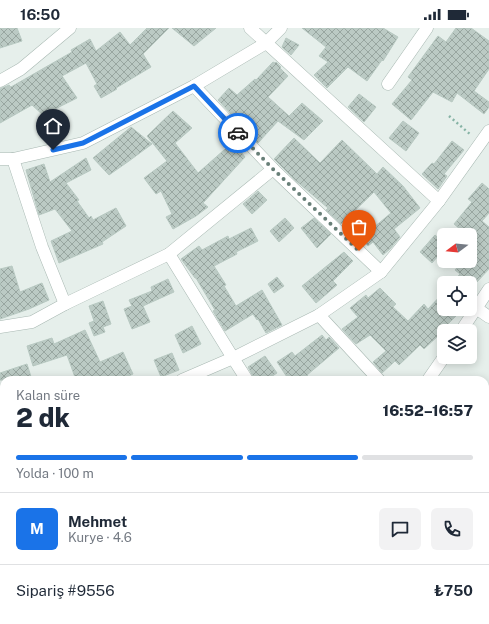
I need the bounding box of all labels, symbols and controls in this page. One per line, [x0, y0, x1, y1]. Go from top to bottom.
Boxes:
text: 16:50 [20, 6, 60, 23]
pin [36, 109, 70, 150]
courier [218, 113, 258, 153]
icon: home [42, 115, 64, 137]
icon: car [227, 122, 249, 144]
pin [342, 210, 376, 251]
icon: bag [348, 216, 370, 238]
north arrow [437, 228, 477, 268]
map controls [437, 228, 477, 364]
button: locate [437, 276, 477, 316]
button: layers [437, 324, 477, 364]
text: Kalan süre [16, 388, 80, 403]
text: 2 dk [16, 402, 70, 433]
text: 16:52–16:57 [383, 402, 473, 419]
text: Yolda · 100 m [16, 466, 94, 481]
button: chat [379, 508, 421, 550]
button: phone [431, 508, 473, 550]
text: Mehmet [68, 513, 127, 530]
text: M [30, 520, 44, 537]
text: Kurye · 4.6 [68, 530, 132, 545]
text: Sipariş #9556 [16, 582, 115, 599]
text: ₺750 [434, 582, 473, 599]

